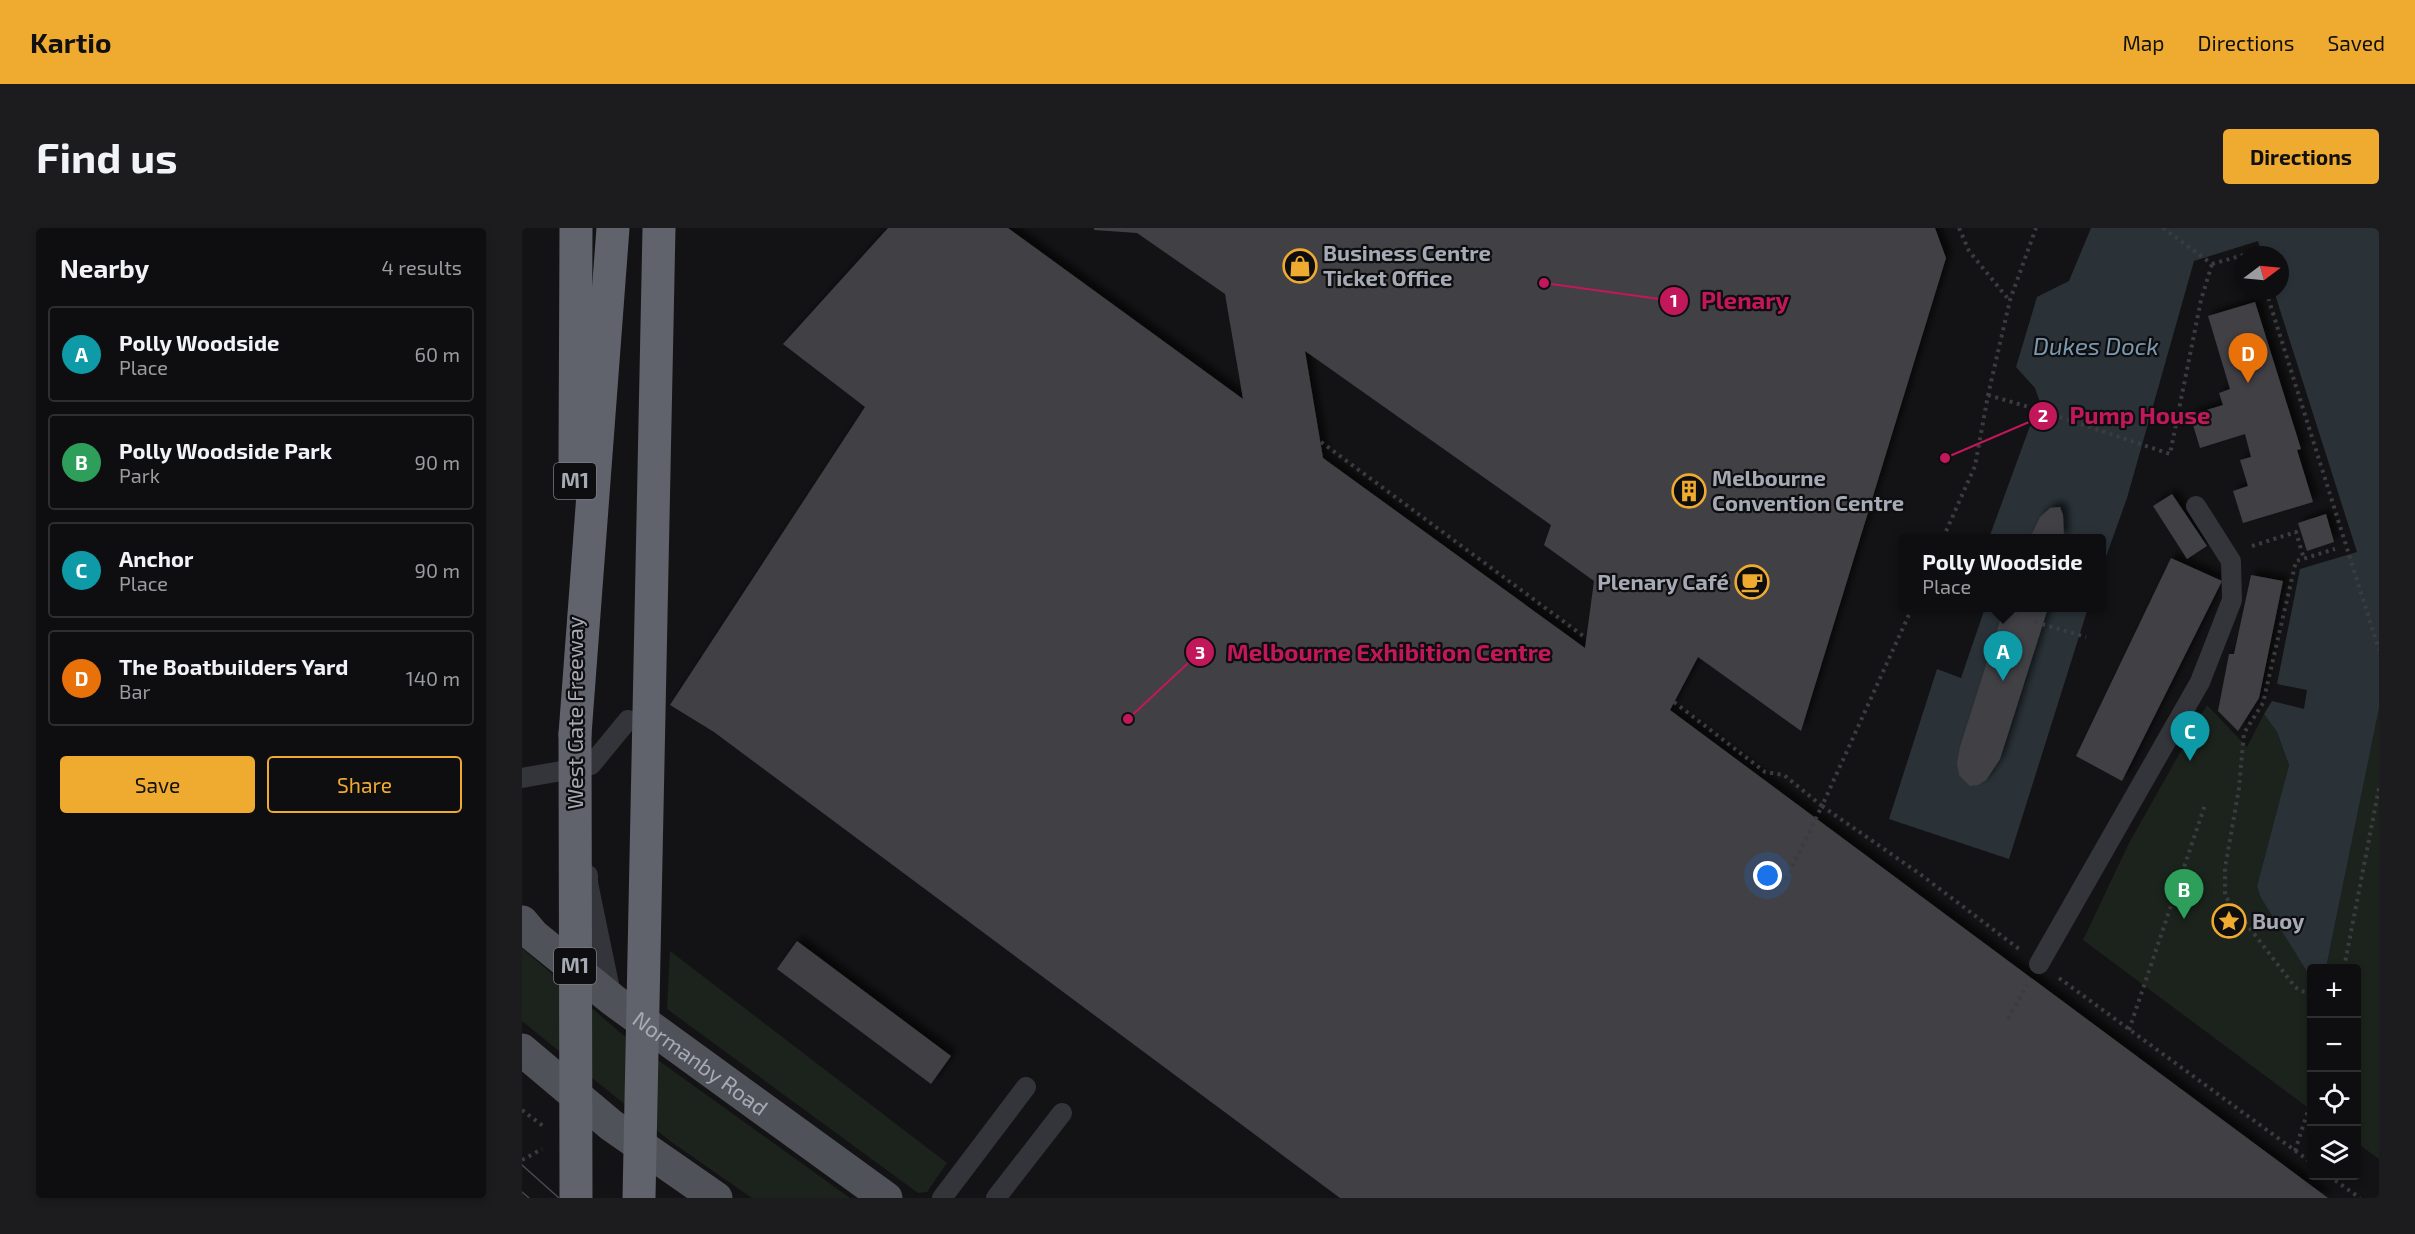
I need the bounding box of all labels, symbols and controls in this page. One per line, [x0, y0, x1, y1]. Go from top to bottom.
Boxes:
text: Kartio [30, 25, 111, 59]
text: Map [2122, 30, 2165, 55]
text: Directions [2198, 30, 2294, 55]
text: Saved [2327, 30, 2385, 55]
button: Directions [2223, 129, 2379, 184]
text: Find us [36, 131, 178, 181]
place label: Business Centre Ticket Office [1323, 239, 1491, 290]
north arrow [2235, 246, 2289, 300]
shop icon: Business Centre Ticket Office [1282, 248, 1318, 284]
text: Nearby [60, 252, 149, 283]
text: 4 results [382, 255, 462, 279]
callout: Plenary [1659, 280, 1801, 322]
text: Plenary [1701, 285, 1789, 314]
text: 1 [1670, 289, 1678, 311]
text: Polly Woodside [119, 329, 279, 355]
water label: Dukes Dock [2033, 331, 2159, 360]
pin: D [2228, 334, 2268, 383]
text: A [75, 342, 88, 366]
text: 60 m [415, 342, 460, 366]
text: Place [119, 355, 168, 379]
callout: Pump House [2028, 395, 2223, 437]
text: Pump House [2069, 400, 2211, 429]
text: 2 [2038, 404, 2048, 426]
text: Polly Woodside Park [119, 437, 332, 463]
text: B [75, 450, 88, 474]
text: 90 m [415, 450, 460, 474]
text: Park [119, 463, 160, 487]
road number: M1 [554, 463, 596, 499]
place label: Melbourne Convention Centre [1712, 464, 1904, 515]
building icon: Melbourne Convention Centre [1671, 473, 1707, 509]
popup [1899, 534, 2106, 612]
text: Anchor [119, 545, 193, 571]
text: Polly Woodside [1922, 548, 2083, 574]
text: C [76, 558, 87, 582]
text: 90 m [415, 558, 460, 582]
cafe icon: Plenary Café [1734, 564, 1770, 600]
place label: Plenary Café [1597, 568, 1729, 595]
text: Place [119, 571, 168, 595]
text: Place [1922, 574, 1971, 598]
street label: West Gate Freeway [561, 616, 587, 810]
callout: Melbourne Exhibition Centre [1185, 631, 1563, 673]
pin: A [1984, 632, 2022, 681]
text: Melbourne Exhibition Centre [1227, 637, 1551, 666]
text: 3 [1195, 641, 1205, 663]
text: The Boatbuilders Yard [119, 653, 348, 679]
text: D [75, 666, 88, 690]
text: 140 m [406, 666, 460, 690]
text: Bar [119, 679, 150, 703]
pin: C [2170, 712, 2210, 761]
button: Save [60, 756, 255, 813]
button: Share [267, 756, 462, 813]
your location [1753, 861, 1782, 890]
pin: B [2164, 870, 2204, 919]
place icon: Buoy [2211, 903, 2247, 939]
place label: Buoy [2252, 907, 2305, 934]
road number: M1 [554, 948, 596, 984]
map controls [2307, 964, 2361, 1180]
button: + [2307, 964, 2361, 1018]
street label: Normanby Road [628, 1005, 773, 1120]
button: − [2307, 1018, 2361, 1072]
button: locate [2307, 1072, 2361, 1126]
button: layers [2307, 1126, 2361, 1180]

